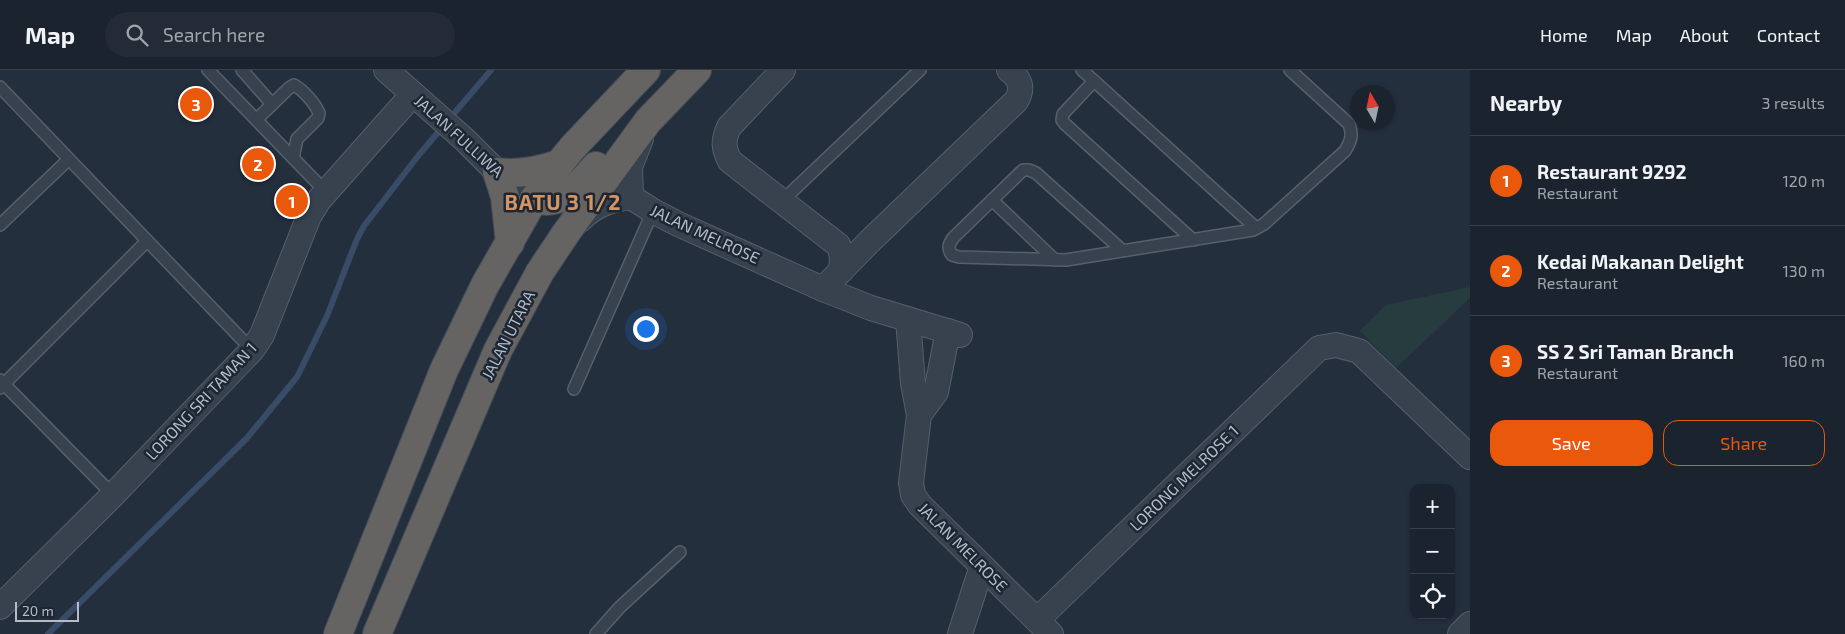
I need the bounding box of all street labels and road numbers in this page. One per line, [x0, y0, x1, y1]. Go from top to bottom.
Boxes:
street label: JALAN FULLIWA [411, 91, 508, 181]
street label: JALAN MELROSE [648, 200, 763, 267]
street label: JALAN UTARA [477, 287, 538, 382]
street label: LORONG SRI TAMAN 1 [141, 338, 260, 463]
street label: LORONG MELROSE 1 [1125, 421, 1242, 534]
street label: JALAN MELROSE [915, 498, 1012, 595]

